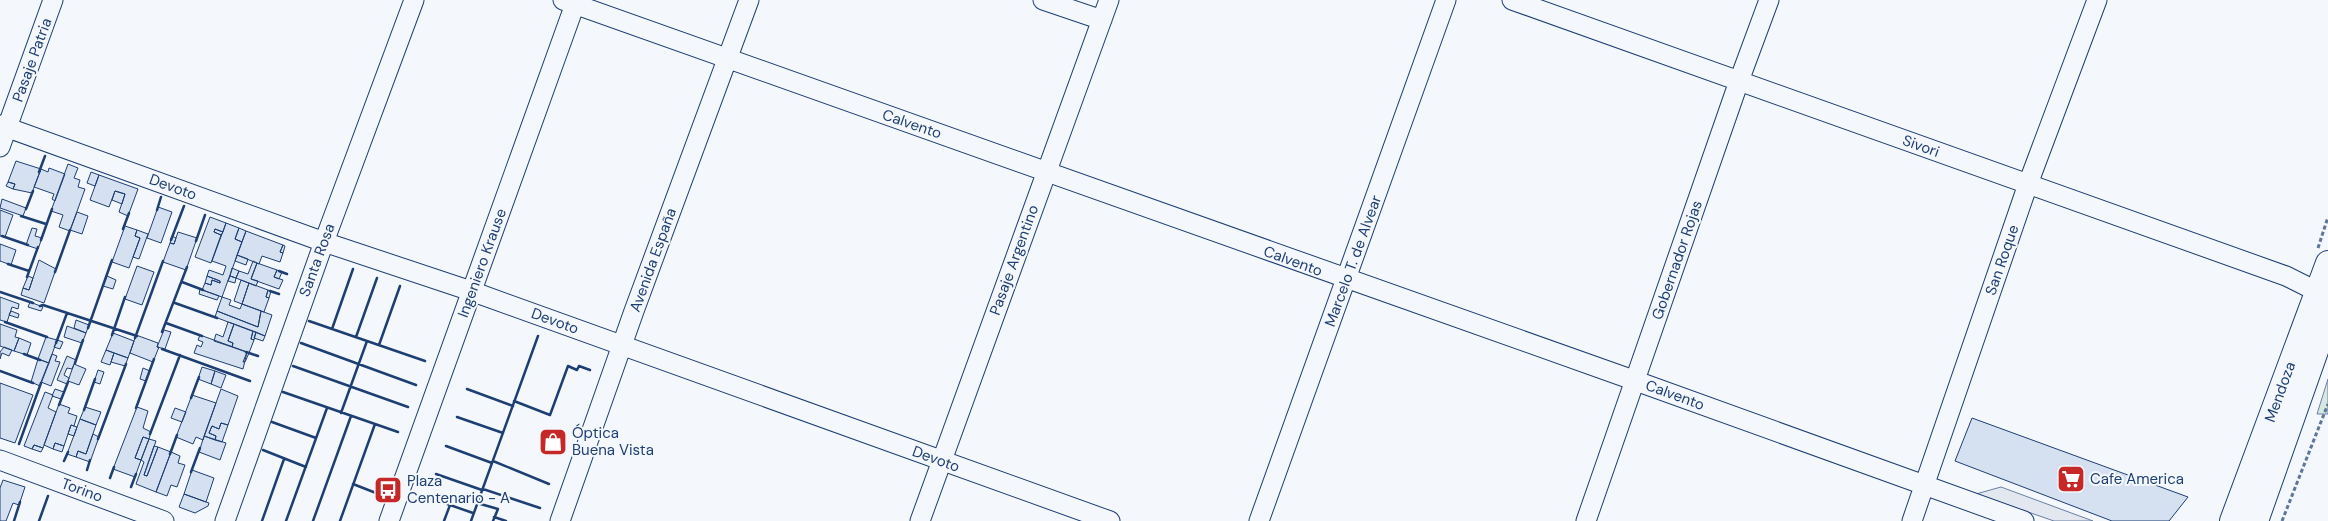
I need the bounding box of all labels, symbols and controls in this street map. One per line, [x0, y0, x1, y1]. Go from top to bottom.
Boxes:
street label: Pasaje Patria [8, 15, 56, 105]
street label: Calvento [880, 105, 944, 143]
street label: Sivori [1900, 130, 1942, 162]
street label: Devoto [146, 169, 200, 205]
street label: Marcelo T. de Alvear [1320, 192, 1386, 330]
street label: Gobernador Rojas [1647, 198, 1707, 322]
street label: Pasaje Argentino [985, 202, 1043, 318]
street label: Avenida España [625, 205, 681, 315]
street label: Ingeniero Krause [453, 206, 511, 320]
street label: Santa Rosa [295, 221, 339, 299]
street label: San Roque [1981, 222, 2023, 298]
street label: Calvento [1261, 241, 1325, 281]
street label: Devoto [528, 303, 582, 339]
street label: Mendoza [2260, 359, 2300, 425]
street label: Calvento [1643, 375, 1707, 415]
place label: Óptica Buena Vista [572, 423, 654, 460]
shop icon: Óptica Buena Vista [538, 427, 568, 457]
street label: Devoto [909, 441, 963, 477]
supermarket icon: Cafe America [2056, 464, 2086, 494]
place label: Cafe America [2090, 469, 2184, 489]
place label: Plaza Centenario - A [407, 471, 510, 508]
street label: Torino [59, 473, 106, 507]
bus stop icon: Plaza Centenario - A [373, 475, 403, 505]

